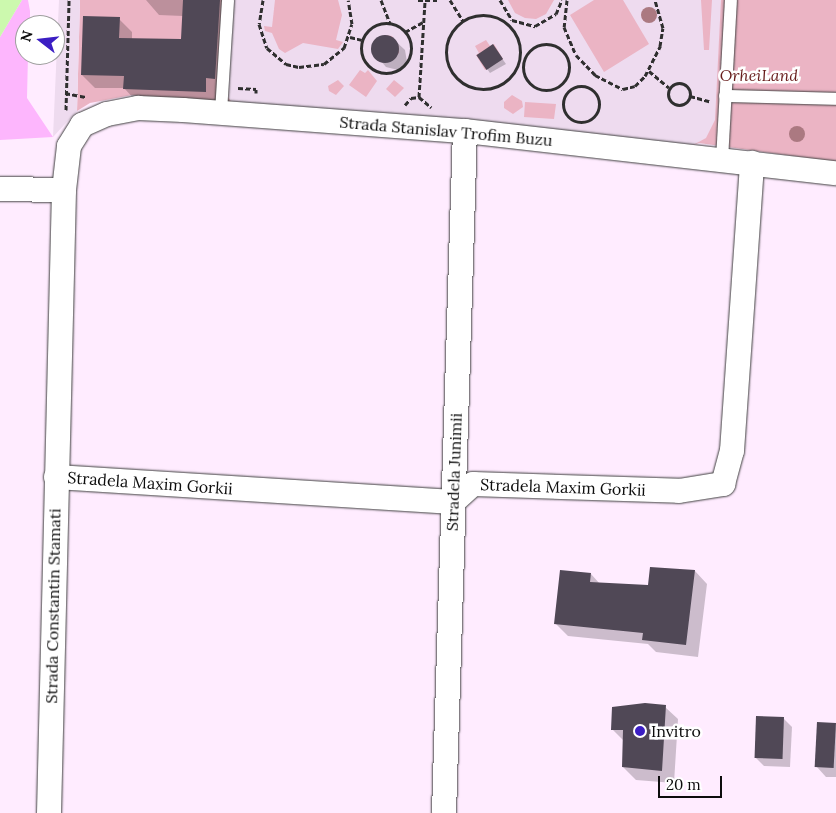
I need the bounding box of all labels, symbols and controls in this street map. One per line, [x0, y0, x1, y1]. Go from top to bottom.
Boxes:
north arrow [15, 15, 65, 65]
text: N [16, 28, 37, 44]
park label: OrheiLand [720, 65, 798, 85]
street label: Strada Stanislav Trofim Buzu [339, 112, 553, 150]
street label: Stradela Junimii [442, 413, 466, 531]
street label: Stradela Maxim Gorkii [67, 468, 233, 498]
street label: Stradela Maxim Gorkii [480, 475, 646, 499]
street label: Strada Constantin Stamati [42, 508, 64, 704]
place label: Invitro [651, 721, 701, 741]
marker: Invitro [633, 724, 647, 738]
scale bar [661, 766, 725, 798]
text: 20 m [666, 775, 701, 794]

